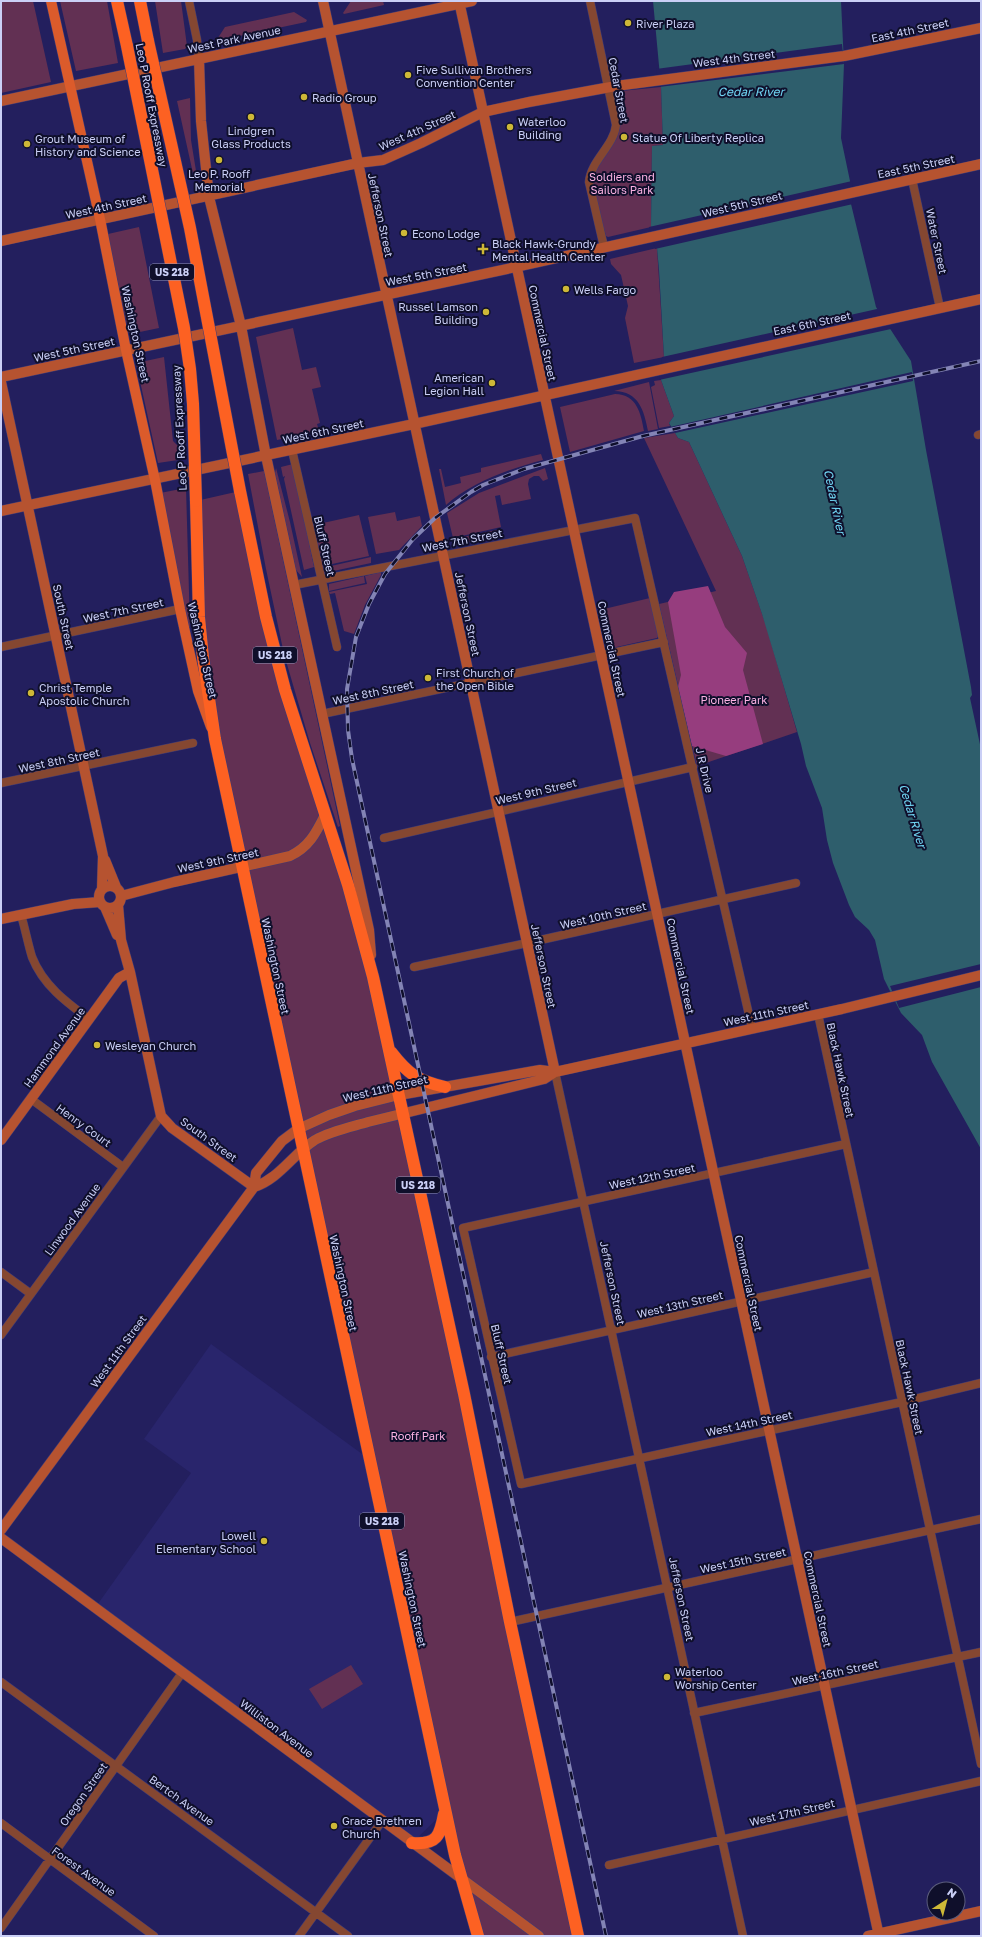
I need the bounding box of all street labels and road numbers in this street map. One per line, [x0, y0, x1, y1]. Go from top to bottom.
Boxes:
street label: East 4th Street [870, 15, 950, 45]
street label: West Park Avenue [186, 23, 282, 55]
street label: Leo P Rooff Expressway [134, 42, 170, 168]
street label: West 4th Street [692, 47, 776, 69]
street label: Cedar Street [606, 56, 632, 124]
street label: West 4th Street [377, 107, 457, 153]
street label: East 5th Street [876, 151, 956, 181]
street label: Jefferson Street [366, 172, 396, 258]
street label: West 5th Street [700, 188, 784, 220]
street label: West 4th Street [64, 191, 148, 221]
street label: Water Street [924, 207, 950, 275]
street label: West 5th Street [384, 260, 468, 288]
road number: US 218 [150, 264, 194, 280]
street label: Washington Street [119, 284, 153, 384]
street label: Commercial Street [526, 284, 560, 382]
street label: East 6th Street [772, 308, 852, 338]
street label: West 5th Street [32, 334, 116, 364]
street label: Leo P Rooff Expressway [169, 365, 189, 491]
street label: West 6th Street [281, 416, 365, 446]
street label: Bluff Street [312, 515, 338, 577]
street label: West 7th Street [421, 526, 503, 554]
street label: Jefferson Street [453, 571, 483, 657]
street label: South Street [51, 583, 77, 651]
street label: West 7th Street [82, 595, 164, 625]
street label: Commercial Street [595, 600, 629, 698]
street label: Washington Street [186, 601, 220, 699]
road number: US 218 [253, 647, 297, 663]
street label: West 8th Street [331, 677, 415, 707]
street label: West 8th Street [17, 745, 101, 775]
street label: J R Drive [693, 746, 717, 794]
street label: West 9th Street [494, 775, 578, 807]
street label: West 9th Street [176, 845, 260, 875]
street label: West 10th Street [559, 899, 647, 931]
street label: Washington Street [259, 916, 293, 1016]
street label: Commercial Street [664, 917, 698, 1015]
street label: Jefferson Street [529, 923, 559, 1009]
street label: West 11th Street [722, 998, 810, 1028]
street label: Hammond Avenue [21, 1004, 87, 1090]
street label: Black Hawk Street [825, 1021, 857, 1119]
street label: West 11th Street [341, 1072, 429, 1104]
street label: Henry Court [54, 1101, 114, 1149]
street label: South Street [178, 1114, 240, 1164]
street label: West 12th Street [608, 1161, 696, 1191]
road number: US 218 [396, 1177, 440, 1193]
street label: Linwood Avenue [41, 1180, 103, 1258]
street label: Washington Street [327, 1233, 361, 1333]
street label: Commercial Street [732, 1234, 766, 1332]
street label: Jefferson Street [598, 1240, 628, 1326]
street label: West 13th Street [636, 1288, 724, 1320]
street label: West 11th Street [87, 1312, 149, 1390]
street label: Bluff Street [489, 1323, 515, 1385]
street label: Black Hawk Street [894, 1338, 926, 1436]
street label: West 14th Street [705, 1407, 793, 1439]
road number: US 218 [360, 1513, 404, 1529]
street label: West 15th Street [699, 1545, 787, 1575]
street label: Washington Street [396, 1549, 430, 1649]
street label: Commercial Street [801, 1550, 835, 1648]
street label: Jefferson Street [667, 1556, 697, 1642]
street label: West 16th Street [791, 1656, 879, 1688]
street label: Williston Avenue [238, 1696, 316, 1760]
street label: Oregon Street [56, 1760, 110, 1828]
street label: Bertch Avenue [147, 1772, 217, 1828]
street label: West 17th Street [748, 1796, 836, 1828]
street label: Forest Avenue [50, 1844, 118, 1898]

